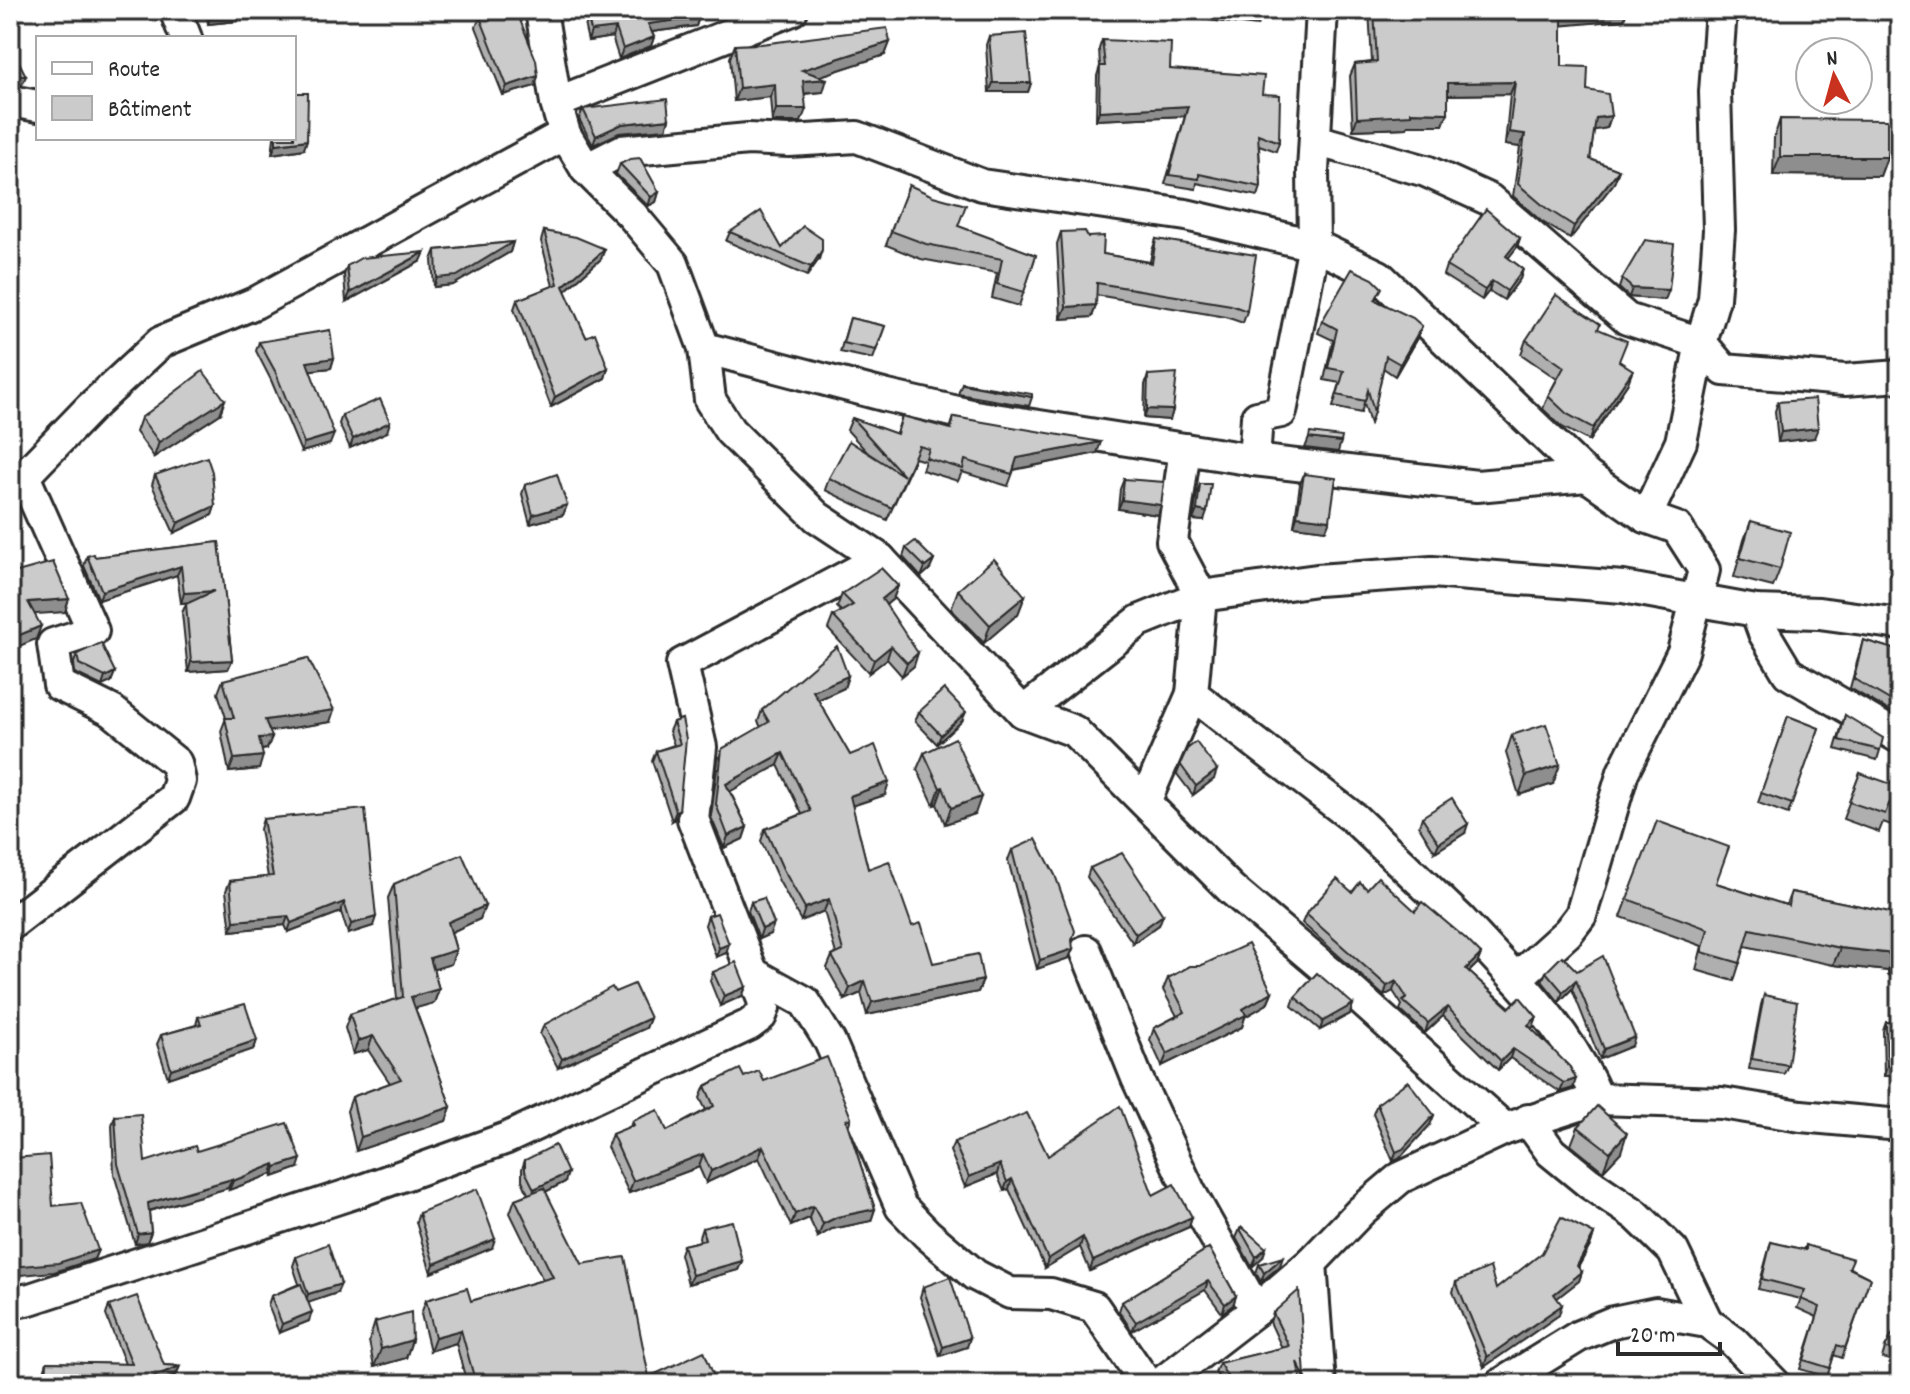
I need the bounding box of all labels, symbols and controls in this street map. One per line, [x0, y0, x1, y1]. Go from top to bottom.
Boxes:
legend [36, 36, 296, 140]
north arrow [1794, 36, 1874, 116]
text: N [1825, 44, 1839, 76]
text: Route [108, 54, 160, 88]
text: Bâtiment [108, 94, 192, 128]
scale bar [1618, 1306, 1720, 1356]
text: 20 m [1630, 1320, 1676, 1354]

